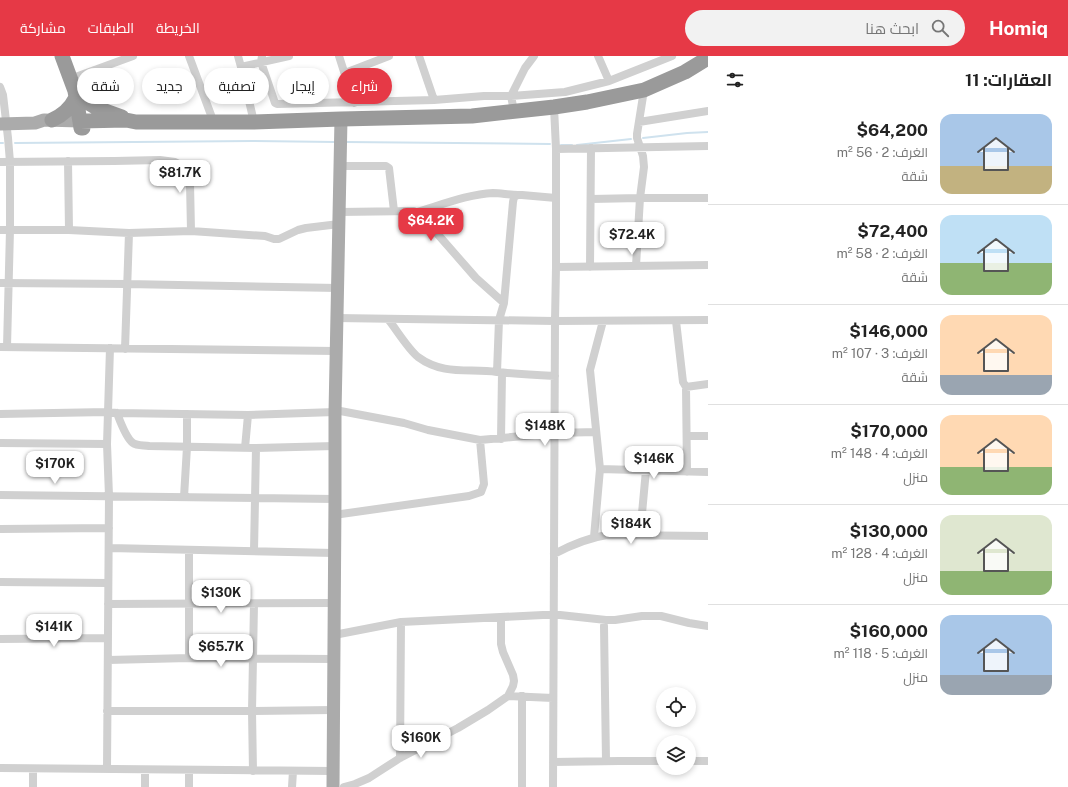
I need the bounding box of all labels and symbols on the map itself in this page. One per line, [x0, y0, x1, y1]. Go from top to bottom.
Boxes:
pin: $81.7K [147, 160, 213, 194]
pin: $64.2K [398, 208, 464, 242]
pin: $72.4K [599, 222, 665, 256]
pin: $148K [517, 413, 573, 447]
pin: $146K [626, 446, 682, 480]
pin: $170K [27, 451, 83, 485]
pin: $184K [603, 511, 659, 545]
pin: $130K [193, 580, 249, 614]
pin: $141K [26, 614, 82, 648]
pin: $65.7K [188, 634, 254, 668]
pin: $160K [393, 725, 449, 759]

